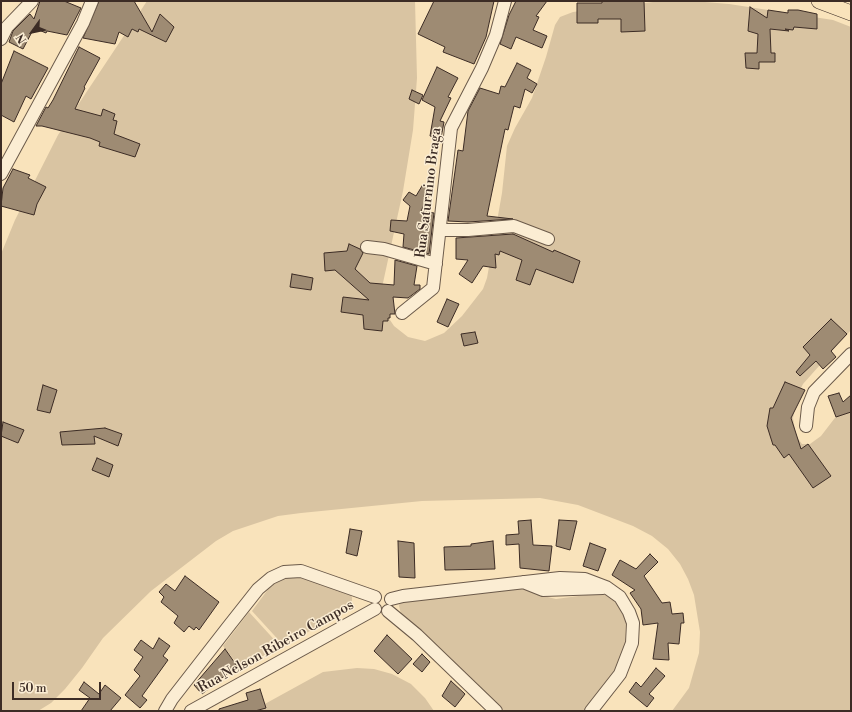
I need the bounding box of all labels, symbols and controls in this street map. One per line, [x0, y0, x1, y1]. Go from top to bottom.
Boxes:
north arrow [12, 12, 52, 52]
text: N [14, 31, 30, 46]
street label: Rua Saturnino Braga [413, 127, 445, 259]
street label: Rua Nelson Ribeiro Campos [195, 597, 357, 697]
scale bar [14, 674, 103, 700]
text: 50 m [19, 681, 47, 696]

